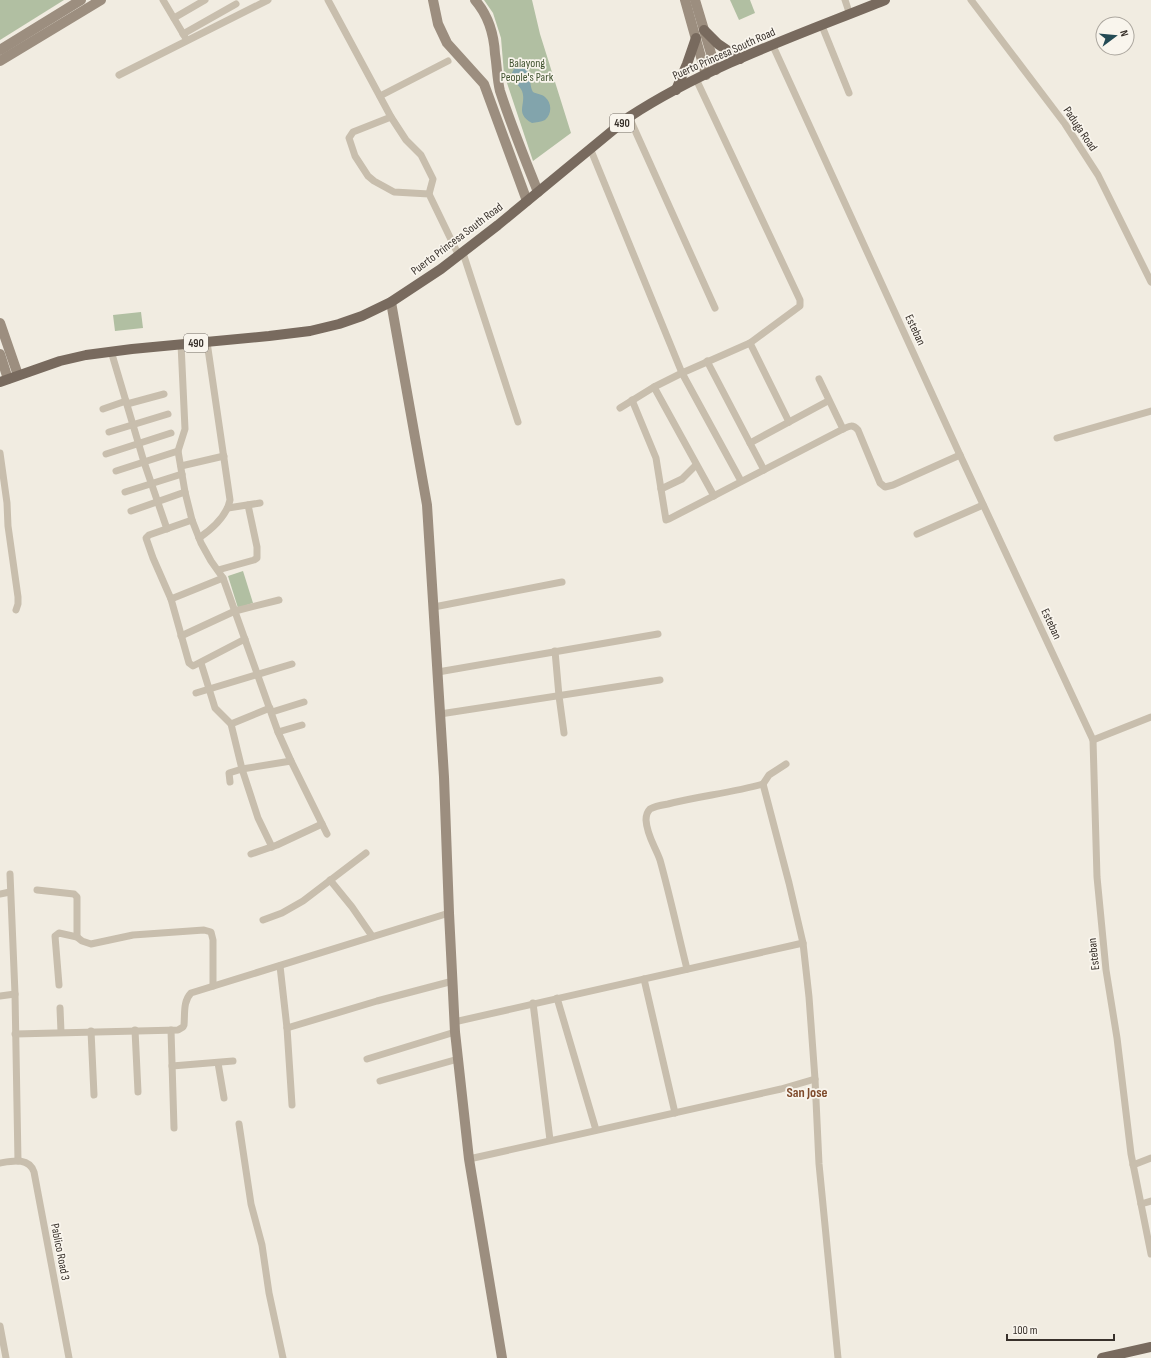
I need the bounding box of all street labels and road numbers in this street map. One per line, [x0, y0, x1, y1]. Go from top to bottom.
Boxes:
street label: Puerto Princesa South Road [670, 25, 778, 83]
street label: Paduga Road [1060, 104, 1100, 154]
road number: 490 [610, 114, 634, 132]
street label: Puerto Princesa South Road [408, 200, 506, 278]
street label: Esteban [901, 312, 929, 348]
road number: 490 [184, 334, 208, 352]
street label: Esteban [1037, 606, 1065, 642]
street label: Esteban [1085, 937, 1103, 971]
street label: Pablico Road 3 [47, 1222, 73, 1282]

